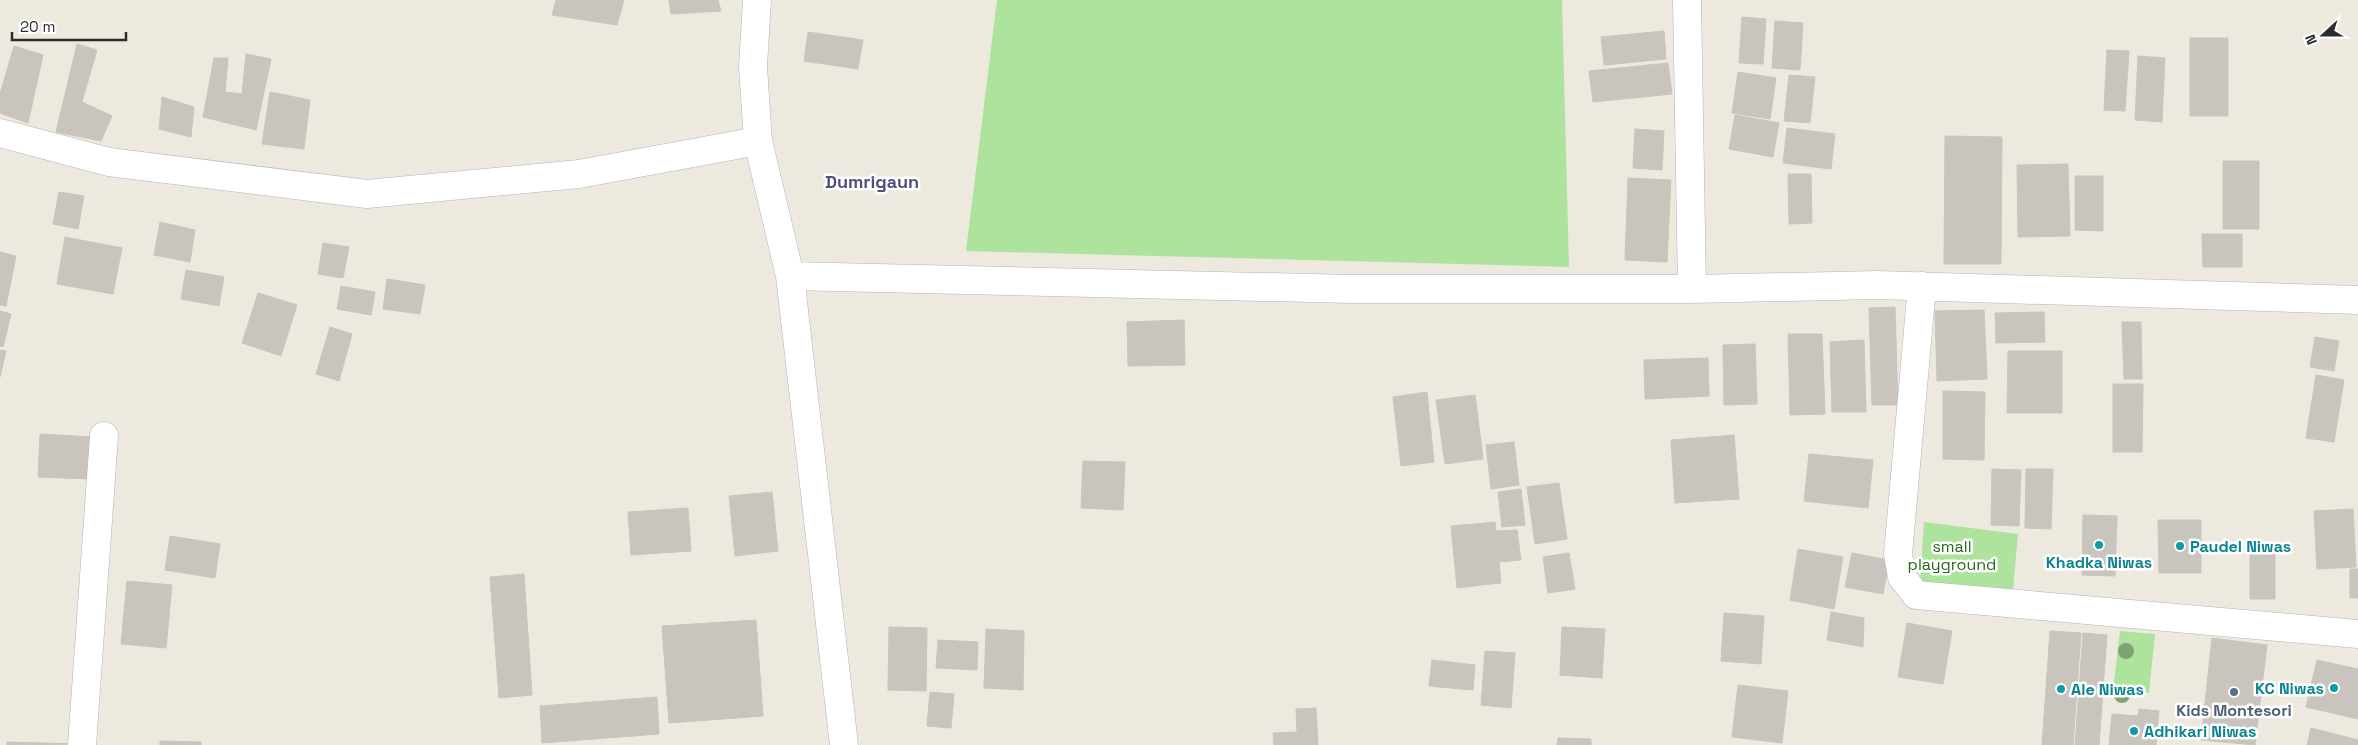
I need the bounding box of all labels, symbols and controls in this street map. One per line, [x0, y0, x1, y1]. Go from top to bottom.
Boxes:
scale bar [12, 10, 126, 42]
north arrow [2298, 10, 2348, 60]
text: 20 m [20, 17, 55, 36]
text: N [2301, 32, 2321, 47]
district label: Dumrigaun [825, 170, 919, 193]
park label: small playground [1908, 536, 1996, 575]
place label: Paudel Niwas [2190, 536, 2291, 557]
marker: Khadka Niwas [2093, 539, 2105, 551]
marker: Paudel Niwas [2174, 540, 2186, 552]
place label: Khadka Niwas [2046, 552, 2152, 573]
place label: KC Niwas [2255, 678, 2324, 699]
place label: Ale Niwas [2071, 679, 2144, 700]
marker: KC Niwas [2328, 682, 2340, 694]
marker: Ale Niwas [2055, 683, 2067, 695]
marker: Kids Montesori [2228, 686, 2240, 698]
place label: Kids Montesori [2176, 700, 2292, 721]
place label: Adhikari Niwas [2144, 721, 2256, 742]
marker: Adhikari Niwas [2128, 725, 2140, 737]

